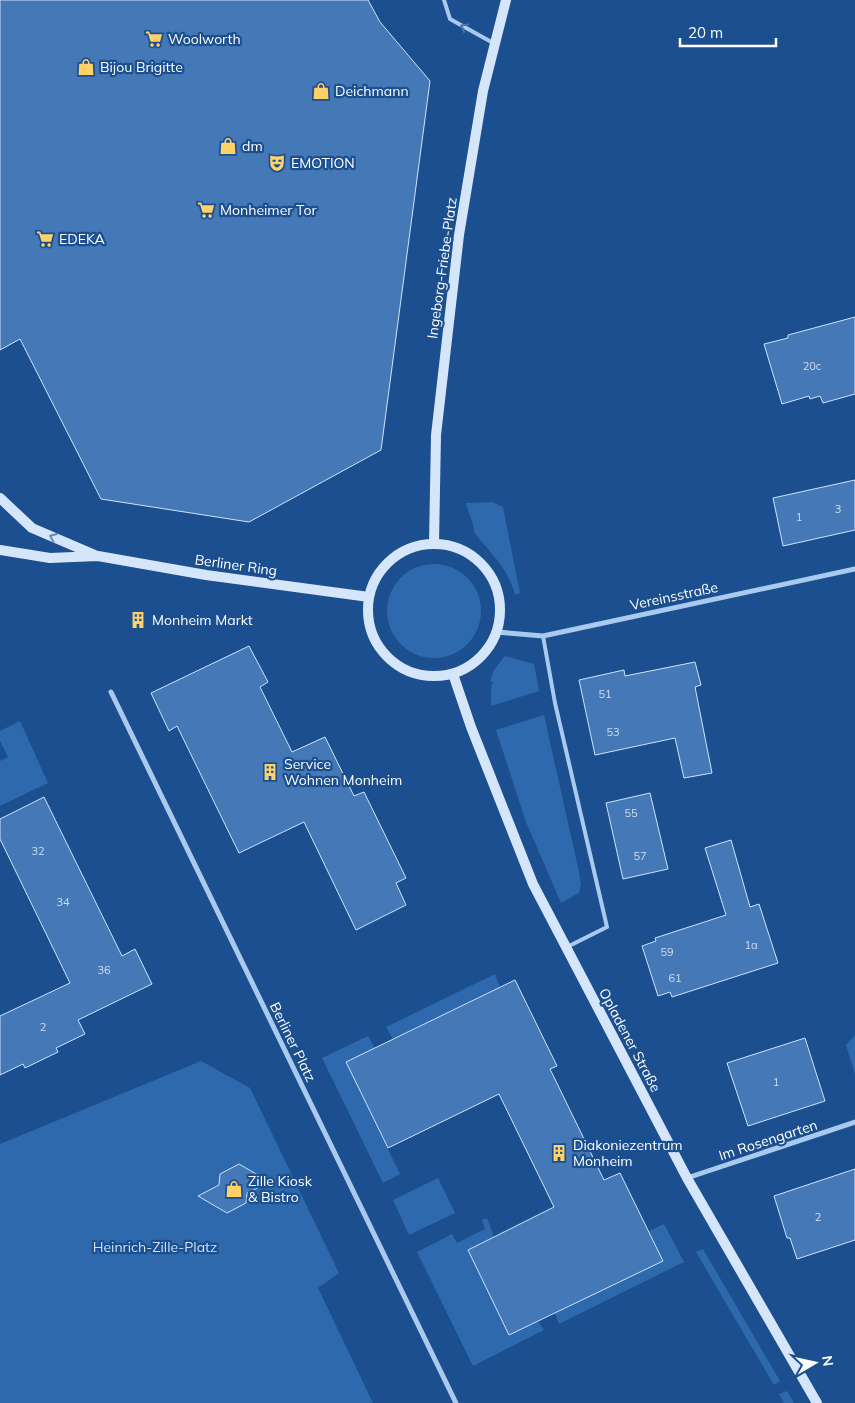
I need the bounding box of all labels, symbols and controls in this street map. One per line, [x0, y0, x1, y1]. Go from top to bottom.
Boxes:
scale bar [680, 15, 776, 47]
one-way arrow [460, 23, 469, 33]
text: 20 m [688, 23, 723, 42]
supermarket icon: Woolworth [144, 29, 164, 49]
place label: Woolworth [168, 30, 241, 48]
shop icon: Bijou Brigitte [76, 57, 96, 77]
place label: Bijou Brigitte [100, 58, 183, 76]
shop icon: Deichmann [311, 81, 331, 101]
place label: Deichmann [335, 82, 409, 100]
shop icon: dm [218, 136, 238, 156]
place label: dm [242, 137, 263, 155]
theatre icon: EMOTION [267, 153, 287, 173]
place label: EMOTION [291, 154, 355, 172]
street label: Ingeborg-Friebe-Platz [423, 196, 461, 340]
supermarket icon: Monheimer Tor [196, 200, 216, 220]
place label: Monheimer Tor [220, 201, 317, 219]
supermarket icon: EDEKA [35, 229, 55, 249]
place label: EDEKA [59, 230, 105, 248]
house number: 20c [803, 359, 822, 373]
house number: 3 [835, 502, 841, 516]
house number: 1 [796, 510, 802, 524]
one-way arrow [49, 533, 58, 544]
street label: Berliner Ring [194, 550, 278, 580]
street label: Vereinsstraße [628, 578, 720, 614]
building icon: Monheim Markt [128, 610, 148, 630]
place label: Monheim Markt [152, 611, 253, 629]
house number: 51 [598, 687, 612, 701]
house number: 53 [606, 725, 620, 739]
place label: Service Wohnen Monheim [284, 755, 402, 789]
building icon: Service Wohnen Monheim [260, 762, 280, 782]
house number: 55 [624, 806, 638, 820]
house number: 32 [31, 844, 45, 858]
house number: 57 [633, 849, 647, 863]
house number: 34 [56, 895, 70, 909]
house number: 1a [744, 938, 758, 952]
house number: 59 [660, 945, 674, 959]
house number: 36 [97, 963, 111, 977]
house number: 61 [668, 971, 682, 985]
street label: Opladener Straße [595, 985, 665, 1095]
street label: Berliner Platz [266, 999, 320, 1085]
house number: 2 [40, 1020, 47, 1034]
house number: 1 [773, 1075, 779, 1089]
street label: Im Rosengarten [716, 1116, 820, 1164]
place label: Diakoniezentrum Monheim [573, 1136, 683, 1170]
building icon: Diakoniezentrum Monheim [549, 1143, 569, 1163]
place label: Zille Kiosk & Bistro [248, 1172, 313, 1206]
shop icon: Zille Kiosk & Bistro [224, 1179, 244, 1199]
house number: 2 [815, 1210, 822, 1224]
park label: Heinrich-Zille-Platz [93, 1238, 217, 1256]
north arrow [790, 1338, 840, 1388]
text: N [818, 1354, 838, 1368]

